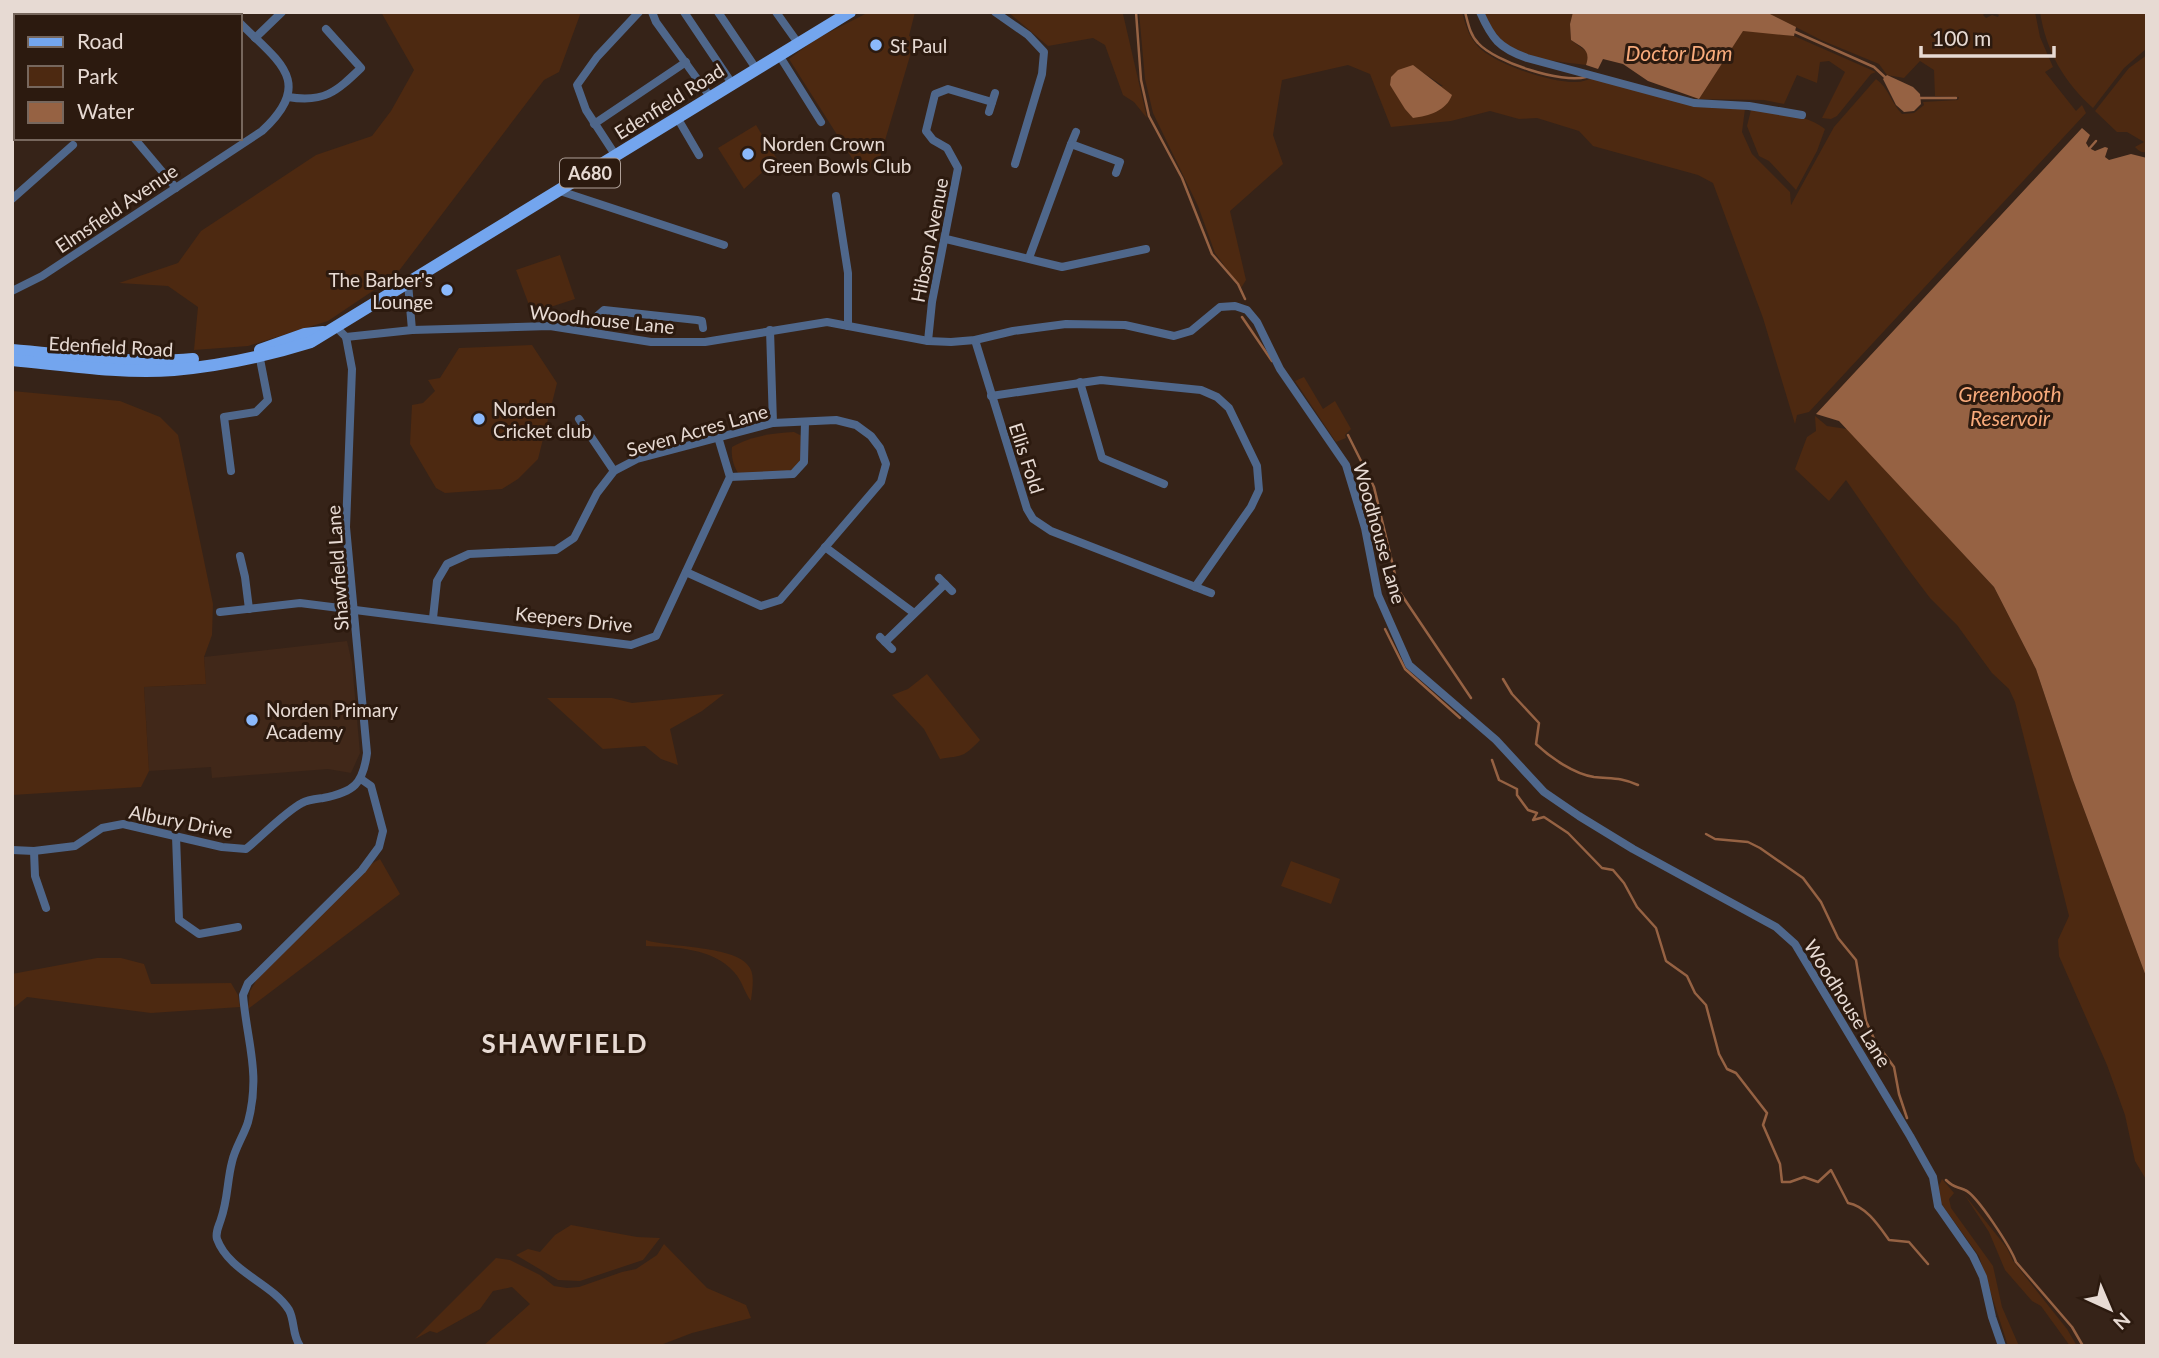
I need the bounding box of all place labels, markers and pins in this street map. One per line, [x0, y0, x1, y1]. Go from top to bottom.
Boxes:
place label: St Paul [890, 34, 947, 57]
marker: St Paul [868, 37, 884, 53]
place label: Norden Crown Green Bowls Club [762, 132, 911, 177]
marker: Norden Crown Green Bowls Club [740, 146, 756, 162]
place label: The Barber's Lounge [328, 268, 433, 313]
marker: The Barber's Lounge [439, 282, 455, 298]
place label: Norden Cricket club [493, 397, 592, 442]
marker: Norden Cricket club [471, 411, 487, 427]
place label: Norden Primary Academy [266, 698, 398, 743]
marker: Norden Primary Academy [244, 712, 260, 728]

